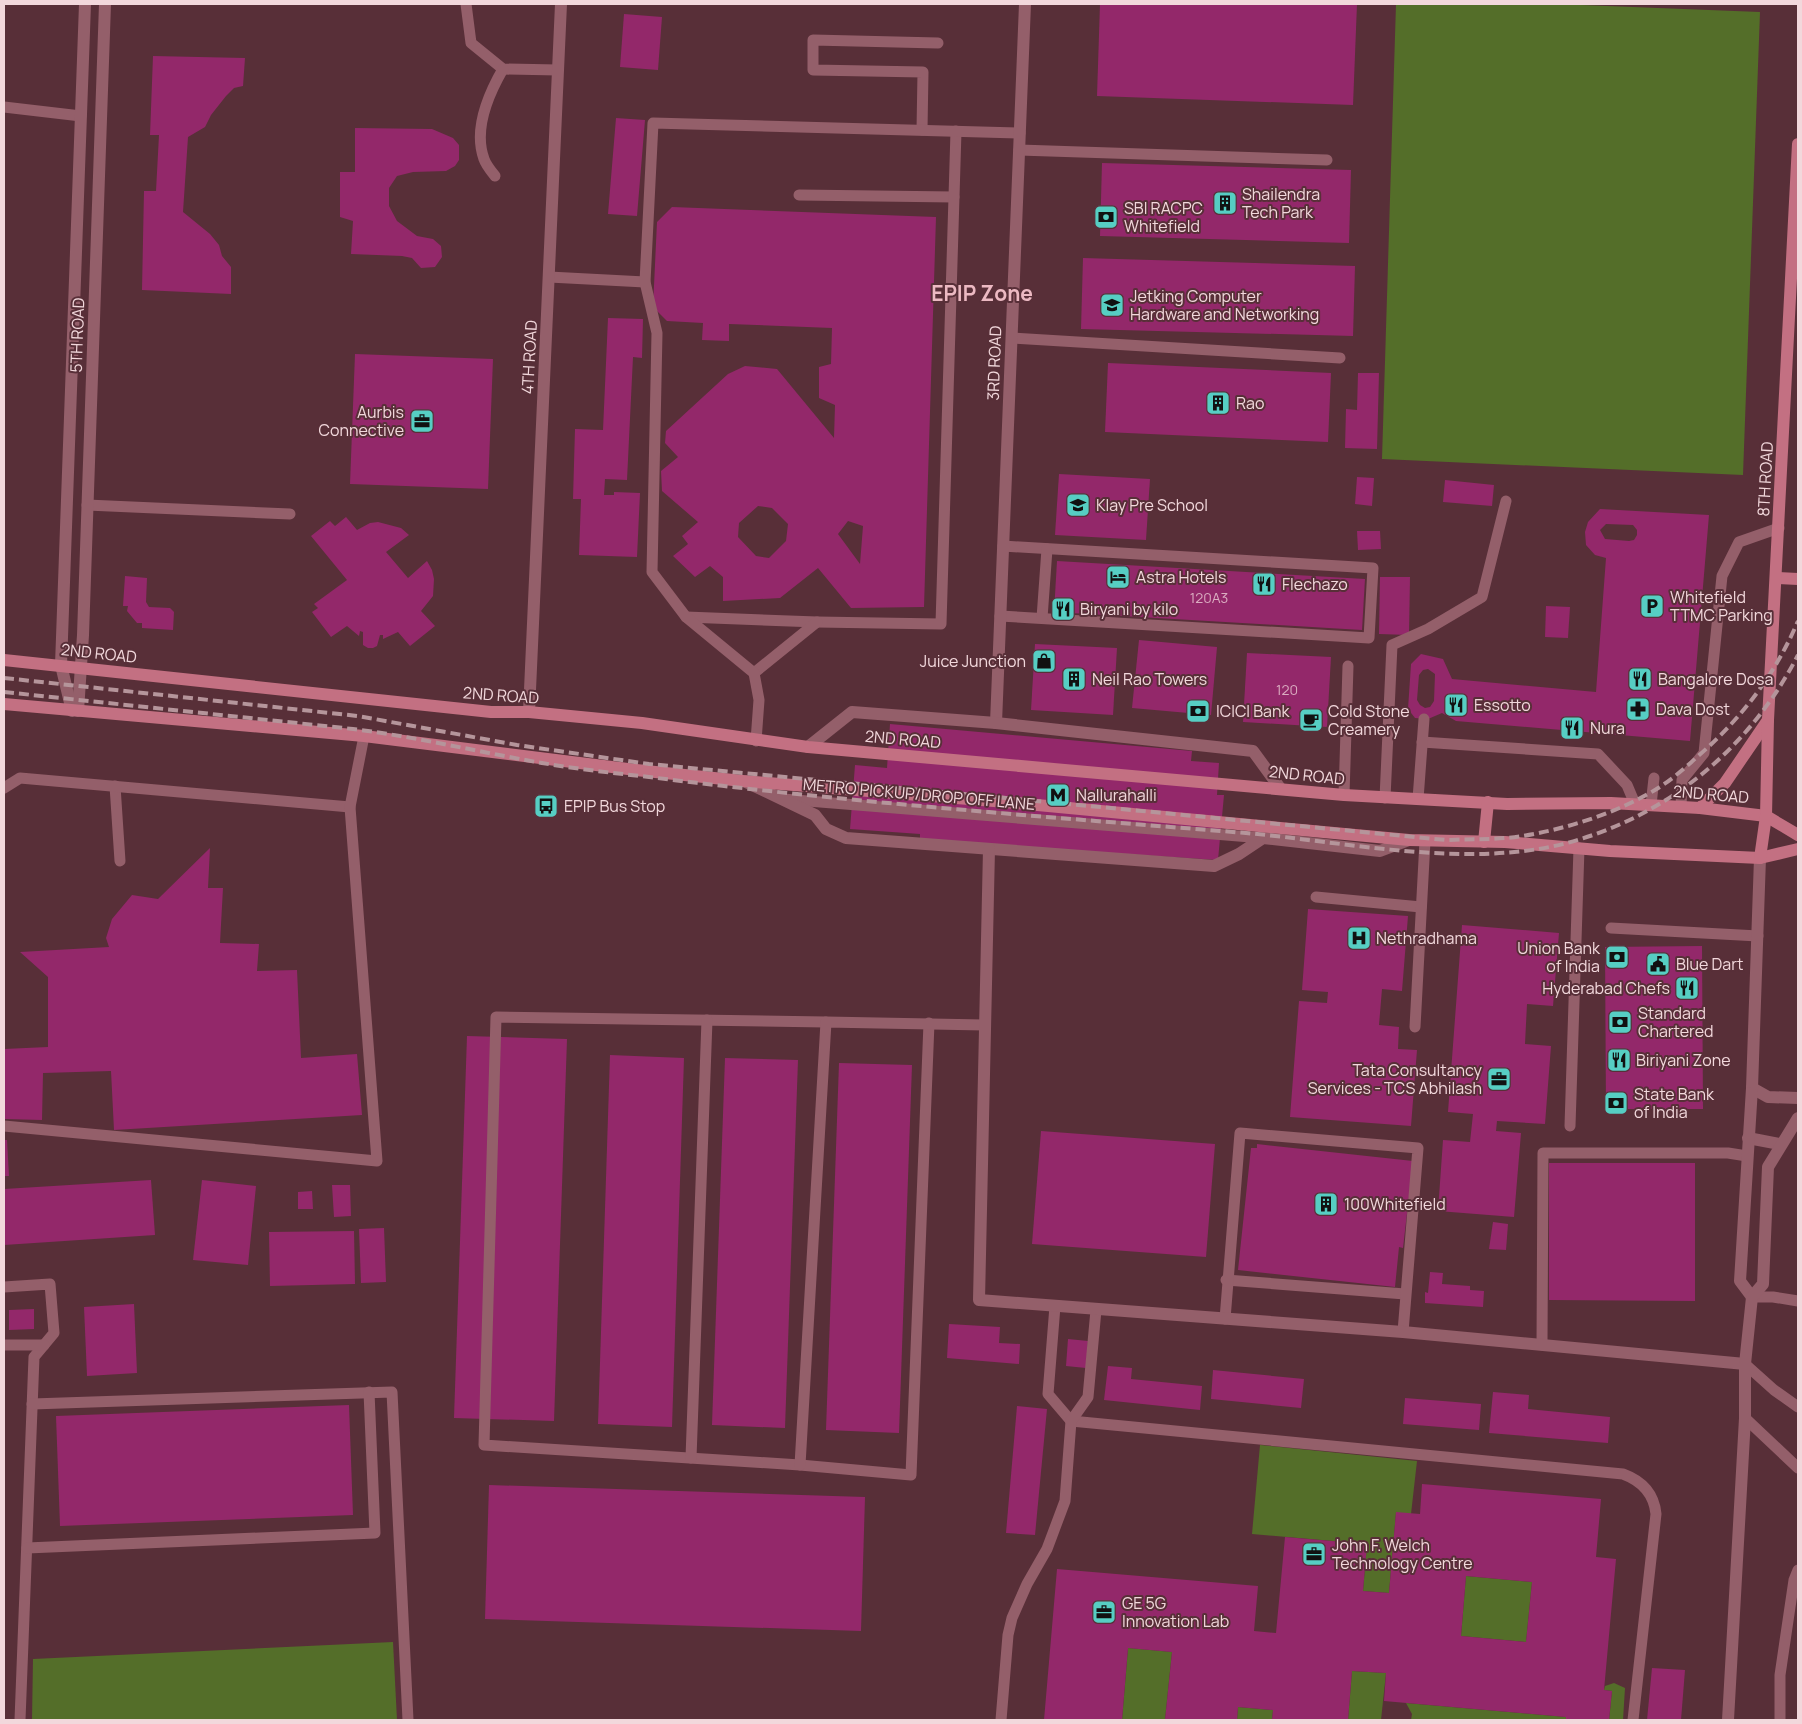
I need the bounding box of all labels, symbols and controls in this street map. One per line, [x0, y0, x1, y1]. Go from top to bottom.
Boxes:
place label: Shailendra Tech Park [1242, 183, 1320, 223]
building icon: Shailendra Tech Park [1212, 190, 1238, 216]
place label: SBI RACPC Whitefield [1124, 197, 1203, 237]
bank icon: SBI RACPC Whitefield [1093, 204, 1119, 230]
district label: EPIP Zone [931, 279, 1033, 307]
place label: Jetking Computer Hardware and Networking [1130, 285, 1319, 325]
school or university icon: Jetking Computer Hardware and Networking [1099, 292, 1125, 318]
street label: 5TH ROAD [65, 297, 89, 373]
street label: 4TH ROAD [516, 319, 542, 395]
street label: 3RD ROAD [982, 325, 1006, 401]
building icon: Rao [1205, 390, 1231, 416]
place label: Rao [1236, 392, 1264, 414]
place label: Aurbis Connective [319, 401, 404, 441]
office icon: Aurbis Connective [409, 408, 435, 434]
street label: 8TH ROAD [1752, 441, 1778, 517]
school or university icon: Klay Pre School [1065, 492, 1091, 518]
place label: Klay Pre School [1096, 494, 1208, 516]
hotel icon: Astra Hotels [1105, 564, 1131, 590]
place label: Astra Hotels [1136, 566, 1226, 588]
restaurant icon: Flechazo [1251, 571, 1277, 597]
place label: Flechazo [1282, 573, 1348, 595]
place label: Whitefield TTMC Parking [1670, 586, 1773, 626]
house number: 120A3 [1190, 588, 1228, 607]
parking icon: Whitefield TTMC Parking [1639, 593, 1665, 619]
restaurant icon: Biryani by kilo [1050, 596, 1076, 622]
place label: Biryani by kilo [1080, 598, 1178, 620]
street label: 2ND ROAD [60, 638, 138, 668]
shop icon: Juice Junction [1031, 648, 1057, 674]
place label: Juice Junction [920, 650, 1026, 672]
building icon: Neil Rao Towers [1061, 666, 1087, 692]
restaurant icon: Bangalore Dosa [1627, 666, 1653, 692]
place label: Neil Rao Towers [1092, 668, 1207, 690]
place label: Bangalore Dosa [1658, 668, 1773, 690]
house number: 120 [1276, 680, 1298, 699]
street label: 2ND ROAD [462, 681, 540, 709]
restaurant icon: Essotto [1443, 692, 1469, 718]
place label: Essotto [1474, 694, 1531, 716]
pharmacy icon: Dava Dost [1625, 696, 1651, 722]
bank icon: ICICI Bank [1185, 698, 1211, 724]
place label: Dava Dost [1656, 698, 1730, 720]
place label: ICICI Bank [1216, 700, 1291, 722]
place label: Cold Stone Creamery [1328, 700, 1410, 740]
cafe icon: Cold Stone Creamery [1298, 707, 1324, 733]
restaurant icon: Nura [1559, 715, 1585, 741]
place label: Nura [1590, 717, 1625, 739]
street label: 2ND ROAD [864, 725, 942, 753]
street label: 2ND ROAD [1268, 760, 1346, 790]
street label: METRO PICKUP/DROP OFF LANE [802, 773, 1036, 815]
street label: 2ND ROAD [1672, 780, 1750, 808]
metro station icon: Nallurahalli [1045, 782, 1071, 808]
place label: Nallurahalli [1076, 784, 1157, 806]
bus stop icon: EPIP Bus Stop [533, 793, 559, 819]
place label: EPIP Bus Stop [564, 795, 665, 817]
hospital icon: Nethradhama [1346, 925, 1372, 951]
place label: Nethradhama [1376, 927, 1477, 949]
place label: Union Bank of India [1517, 937, 1601, 977]
bank icon: Union Bank of India [1604, 944, 1630, 970]
public building icon: Blue Dart [1645, 951, 1671, 977]
place label: Blue Dart [1676, 953, 1743, 975]
restaurant icon: Hyderabad Chefs [1674, 975, 1700, 1001]
place label: Hyderabad Chefs [1542, 977, 1670, 999]
place label: Standard Chartered [1638, 1002, 1714, 1042]
bank icon: Standard Chartered [1607, 1009, 1633, 1035]
restaurant icon: Biriyani Zone [1606, 1047, 1632, 1073]
place label: Biriyani Zone [1636, 1049, 1731, 1071]
place label: Tata Consultancy Services - TCS Abhilash [1308, 1059, 1483, 1099]
office icon: Tata Consultancy Services - TCS Abhilash [1486, 1066, 1512, 1092]
place label: State Bank of India [1634, 1083, 1715, 1123]
bank icon: State Bank of India [1603, 1090, 1629, 1116]
building icon: 100Whitefield [1313, 1191, 1339, 1217]
place label: 100Whitefield [1344, 1193, 1446, 1215]
place label: John F. Welch Technology Centre [1332, 1534, 1473, 1574]
office icon: John F. Welch Technology Centre [1301, 1541, 1327, 1567]
place label: GE 5G Innovation Lab [1122, 1592, 1229, 1632]
office icon: GE 5G Innovation Lab [1091, 1599, 1117, 1625]

